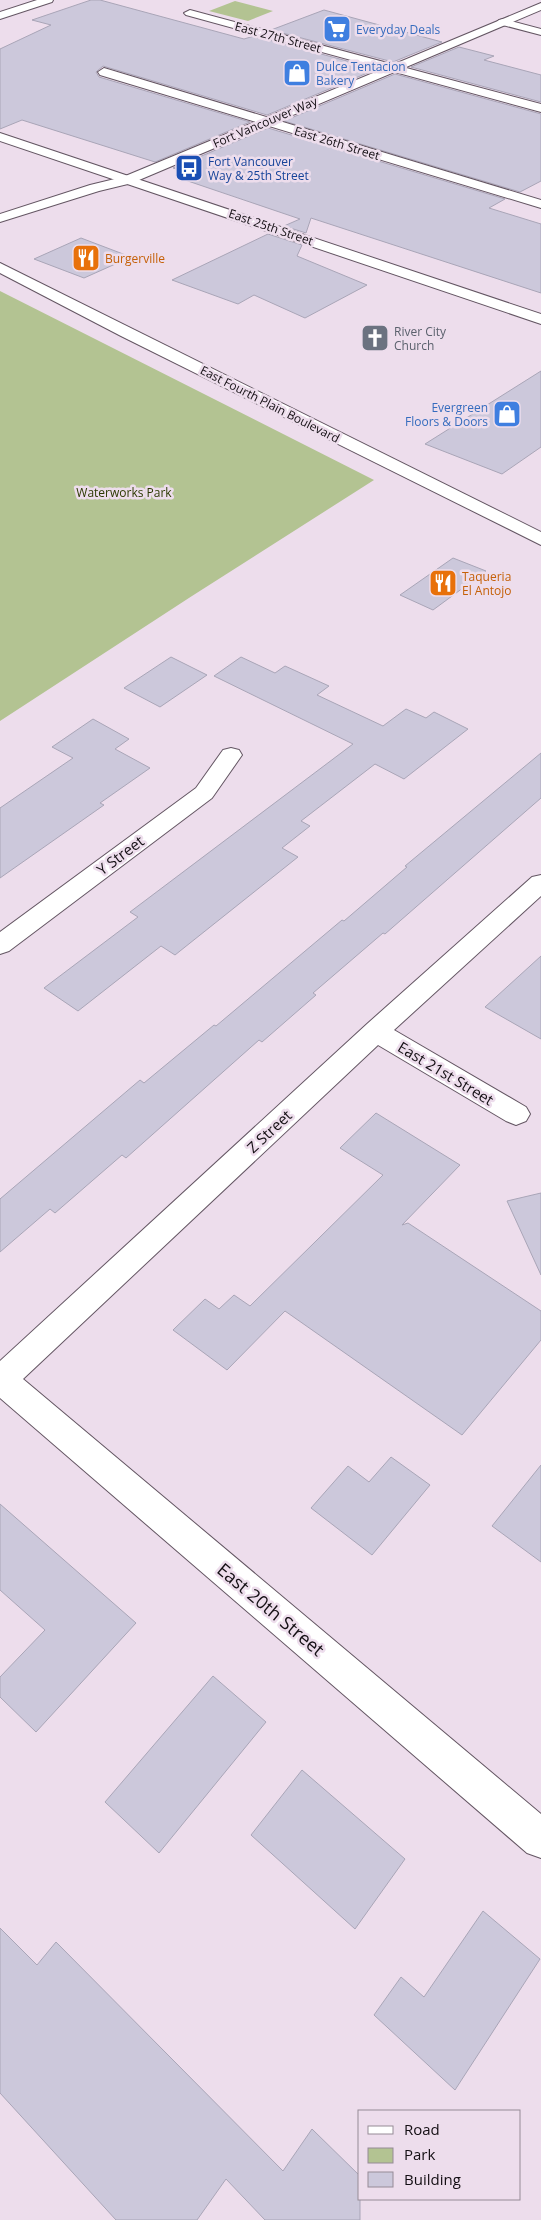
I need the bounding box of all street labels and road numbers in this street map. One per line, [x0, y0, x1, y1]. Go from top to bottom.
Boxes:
street label: East 27th Street [233, 17, 323, 57]
street label: Fort Vancouver Way [210, 92, 321, 152]
street label: East 26th Street [292, 122, 382, 164]
street label: East 25th Street [226, 205, 316, 249]
street label: East Fourth Plain Boulevard [197, 361, 343, 447]
street label: Y Street [92, 831, 148, 879]
street label: East 21st Street [394, 1036, 498, 1110]
street label: Z Street [242, 1105, 296, 1157]
street label: East 20th Street [212, 1557, 330, 1661]

